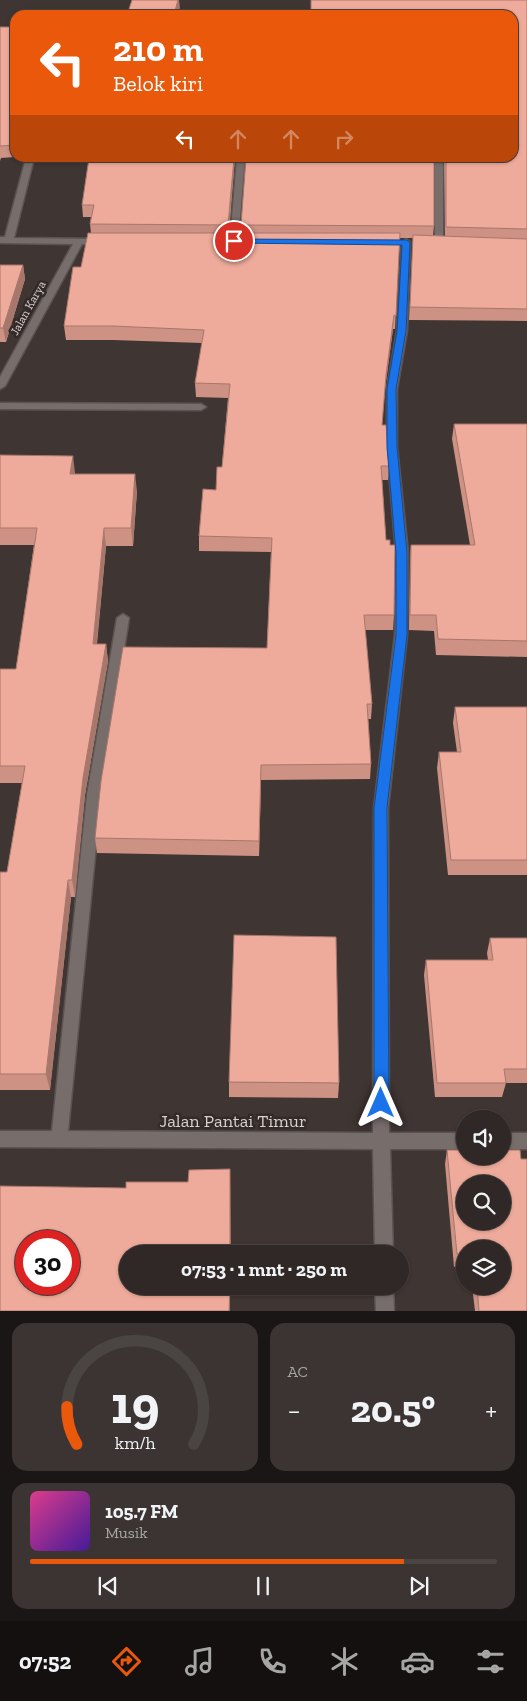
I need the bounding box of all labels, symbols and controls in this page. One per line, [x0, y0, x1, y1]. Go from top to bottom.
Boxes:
text: 210 m [113, 28, 203, 70]
icon: left [30, 30, 95, 95]
text: Belok kiri [113, 70, 203, 97]
icon: left [171, 125, 199, 153]
icon: ahead [224, 125, 252, 153]
icon: ahead [277, 125, 305, 153]
icon: right [330, 125, 358, 153]
pin [213, 220, 255, 262]
icon: arrive [220, 227, 248, 255]
street label: Jalan Karya [7, 278, 49, 338]
position arrow [354, 1076, 406, 1128]
street label: Jalan Pantai Timur [159, 1110, 307, 1132]
map controls [456, 1110, 511, 1295]
button: sound [456, 1110, 511, 1165]
button: search [456, 1175, 511, 1230]
speed limit sign: 30 [15, 1230, 80, 1295]
button: layers [456, 1240, 511, 1295]
text: 07:53 · 1 mnt · 250 m [181, 1258, 347, 1281]
text: AC [288, 1362, 308, 1381]
text: 19 [110, 1374, 159, 1436]
text: 20.5° [351, 1386, 435, 1432]
text: − [288, 1394, 301, 1427]
text: + [485, 1394, 497, 1427]
text: km/h [114, 1432, 155, 1454]
text: 105.7 FM [105, 1500, 178, 1523]
text: Musik [105, 1523, 148, 1542]
icon: previous [94, 1572, 122, 1600]
icon: pause [249, 1572, 277, 1600]
icon: next [405, 1572, 433, 1600]
icon: directions [109, 1644, 144, 1679]
icon: music [182, 1644, 217, 1679]
icon: phone [255, 1644, 290, 1679]
icon: climate [327, 1644, 362, 1679]
icon: car [400, 1644, 435, 1679]
icon: filters [473, 1644, 508, 1679]
text: 07:52 [19, 1648, 71, 1675]

